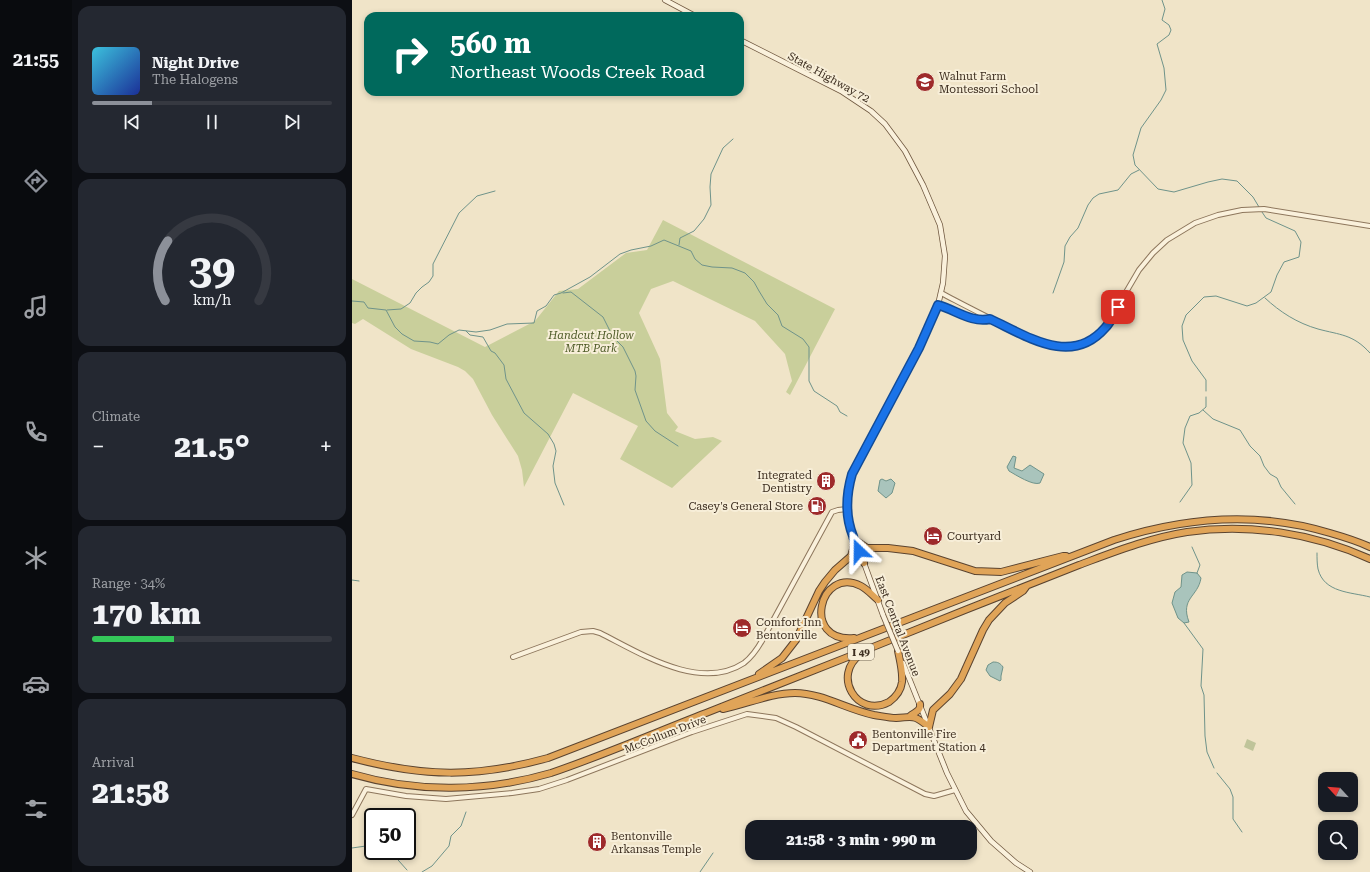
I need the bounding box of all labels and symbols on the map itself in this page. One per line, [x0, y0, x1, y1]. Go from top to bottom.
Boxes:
street label: State Highway 72 [786, 50, 872, 105]
place label: Walnut Farm Montessori School [939, 70, 1039, 96]
school or university icon: Walnut Farm Montessori School [914, 71, 936, 93]
pin [1101, 290, 1135, 324]
park label: Handcut Hollow MTB Park [547, 329, 634, 355]
place label: Integrated Dentistry [757, 469, 812, 495]
building icon: Integrated Dentistry [815, 470, 837, 492]
fuel station icon: Casey's General Store [806, 495, 828, 517]
place label: Casey's General Store [688, 500, 803, 513]
hotel icon: Courtyard [922, 525, 944, 547]
position arrow [838, 530, 880, 572]
place label: Courtyard [947, 530, 1001, 543]
street label: East Central Avenue [872, 574, 923, 678]
place label: Comfort Inn Bentonville [756, 616, 822, 642]
hotel icon: Comfort Inn Bentonville [731, 617, 753, 639]
road number: I 49 [848, 644, 874, 660]
street label: McCollum Drive [622, 713, 708, 756]
place label: Bentonville Fire Department Station 4 [872, 728, 986, 754]
public building icon: Bentonville Fire Department Station 4 [847, 729, 869, 751]
north arrow [1318, 772, 1358, 812]
speed limit sign: 50 [364, 808, 416, 860]
place label: Bentonville Arkansas Temple [611, 830, 701, 856]
building icon: Bentonville Arkansas Temple [586, 831, 608, 853]

